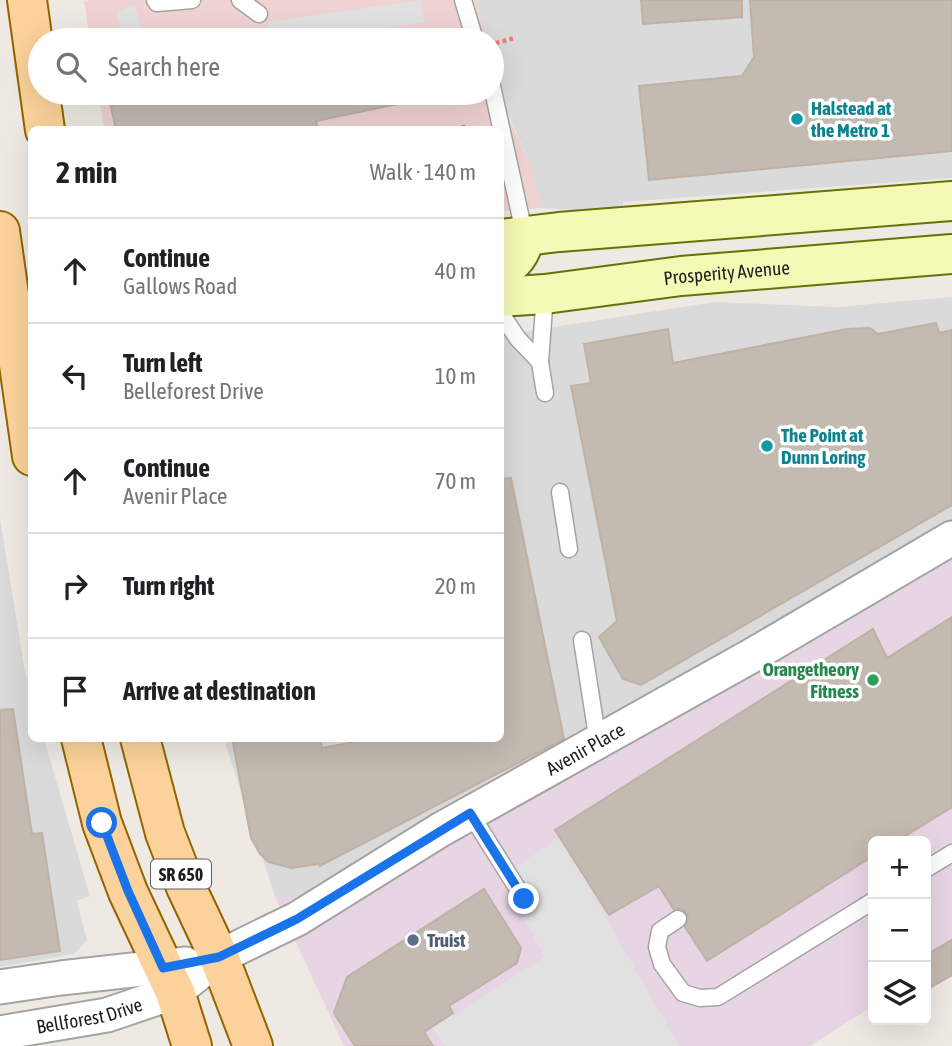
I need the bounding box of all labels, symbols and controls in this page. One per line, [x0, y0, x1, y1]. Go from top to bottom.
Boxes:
search box [28, 28, 504, 105]
icon: search [52, 48, 90, 86]
text: Search here [108, 52, 220, 82]
place label: Halstead at the Metro 1 [810, 97, 892, 141]
marker: Halstead at the Metro 1 [789, 111, 805, 127]
text: 2 min [56, 155, 117, 189]
text: Walk · 140 m [370, 159, 476, 185]
text: Continue [123, 243, 210, 273]
icon: ahead [56, 252, 94, 290]
street label: Prosperity Avenue [662, 256, 791, 289]
text: 40 m [435, 258, 476, 284]
text: Gallows Road [123, 273, 237, 299]
text: Turn left [123, 348, 203, 378]
icon: left [56, 357, 94, 395]
text: 10 m [435, 363, 476, 389]
text: Belleforest Drive [123, 378, 264, 404]
place label: The Point at Dunn Loring [781, 424, 866, 468]
marker: The Point at Dunn Loring [759, 438, 775, 454]
text: Continue [123, 453, 210, 483]
icon: ahead [56, 462, 94, 500]
text: 70 m [435, 468, 476, 494]
text: Avenir Place [123, 483, 227, 509]
icon: right [56, 567, 94, 605]
text: Turn right [123, 571, 214, 601]
text: 20 m [435, 573, 476, 599]
place label: Orangetheory Fitness [763, 658, 859, 702]
icon: arrive [56, 672, 94, 710]
marker: Orangetheory Fitness [865, 672, 881, 688]
text: Arrive at destination [123, 676, 316, 706]
street label: Avenir Place [542, 718, 628, 779]
route start [86, 807, 117, 838]
map controls [868, 836, 931, 1025]
button: + [868, 836, 931, 899]
road number: SR 650 [151, 860, 211, 888]
route end [508, 883, 539, 914]
button: − [868, 899, 931, 962]
place label: Truist [427, 929, 466, 951]
marker: Truist [405, 932, 421, 948]
button: layers [868, 962, 931, 1025]
street label: Bellforest Drive [35, 993, 145, 1038]

